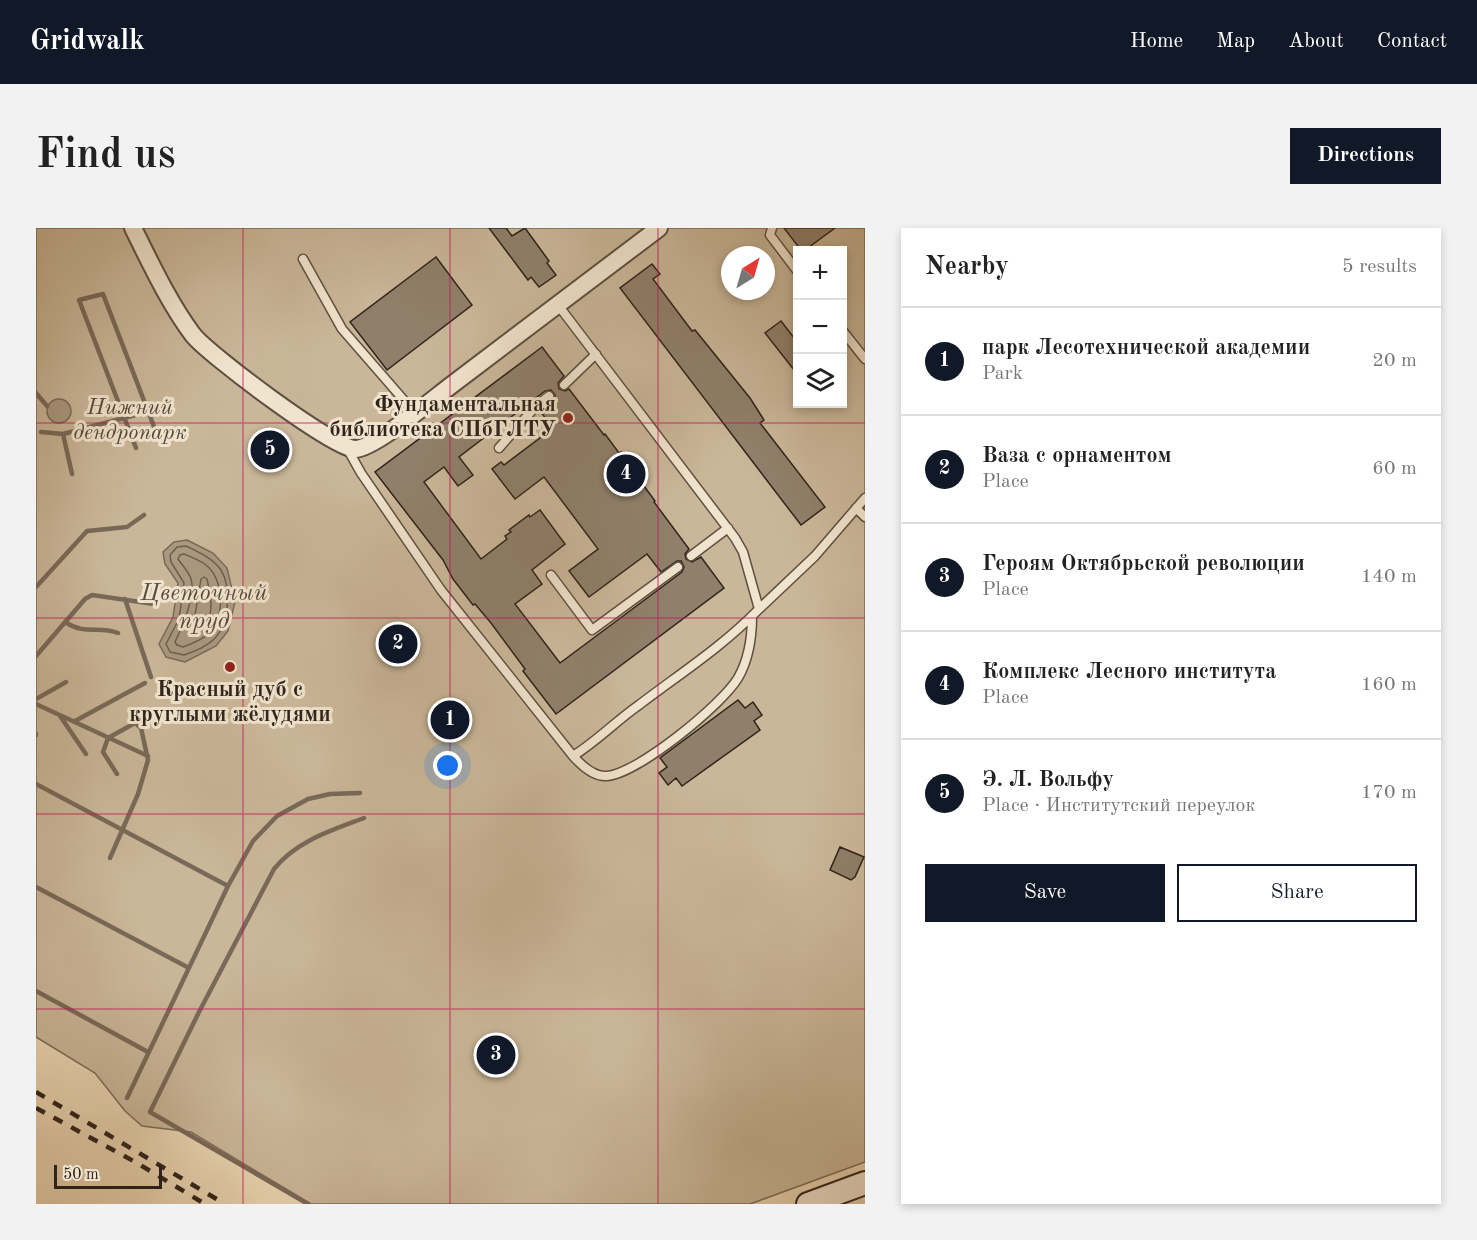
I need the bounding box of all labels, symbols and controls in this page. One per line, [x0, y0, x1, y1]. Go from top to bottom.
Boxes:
text: Gridwalk [30, 28, 145, 56]
text: Home [1130, 31, 1183, 52]
text: Map [1216, 31, 1255, 52]
text: About [1288, 31, 1344, 52]
text: Contact [1377, 31, 1447, 52]
button: Directions [1290, 128, 1441, 184]
text: Find us [36, 135, 175, 177]
north arrow [721, 246, 775, 300]
map controls [793, 246, 847, 408]
button: + [793, 246, 847, 300]
text: Nearby [925, 254, 1009, 280]
text: 5 results [1342, 257, 1417, 277]
button: − [793, 300, 847, 354]
text: парк Лесотехнической академии [982, 337, 1310, 359]
text: 1 [939, 351, 950, 371]
text: 20 m [1372, 351, 1417, 371]
button: layers [793, 354, 847, 408]
text: Park [982, 364, 1023, 384]
place label: Фундаментальная библиотека СПбГЛТУ [329, 394, 556, 441]
park label: Нижний дендропарк [73, 397, 187, 444]
marker: Фундаментальная библиотека СПбГЛТУ [561, 411, 575, 425]
pin: 5 [250, 428, 290, 472]
text: Ваза с орнаментом [982, 445, 1172, 467]
pin: 4 [606, 452, 646, 496]
text: 2 [939, 459, 950, 479]
text: 60 m [1372, 459, 1417, 479]
text: Place [982, 472, 1029, 492]
text: Героям Октябрьской революции [982, 553, 1305, 575]
text: 3 [939, 567, 950, 587]
text: 140 m [1361, 567, 1417, 587]
text: Place [982, 580, 1029, 600]
water label: Цветочный пруд [140, 582, 268, 634]
pin: 2 [378, 622, 418, 666]
marker: Красный дуб с круглыми жёлудями [223, 660, 237, 674]
text: Комплекс Лесного института [982, 661, 1276, 683]
text: 4 [939, 675, 950, 695]
text: 160 m [1361, 675, 1417, 695]
place label: Красный дуб с круглыми жёлудями [129, 679, 331, 726]
text: Place [982, 688, 1029, 708]
pin: 1 [430, 698, 470, 742]
your location [433, 751, 462, 780]
text: Э. Л. Вольфу [982, 769, 1114, 791]
text: 5 [939, 783, 950, 803]
text: 170 m [1361, 783, 1417, 803]
text: Place · Институтский переулок [982, 796, 1255, 816]
button: Save [925, 864, 1165, 922]
button: Share [1177, 864, 1417, 922]
pin: 3 [476, 1032, 516, 1078]
scale bar [54, 1162, 162, 1190]
text: 50 m [63, 1167, 99, 1183]

